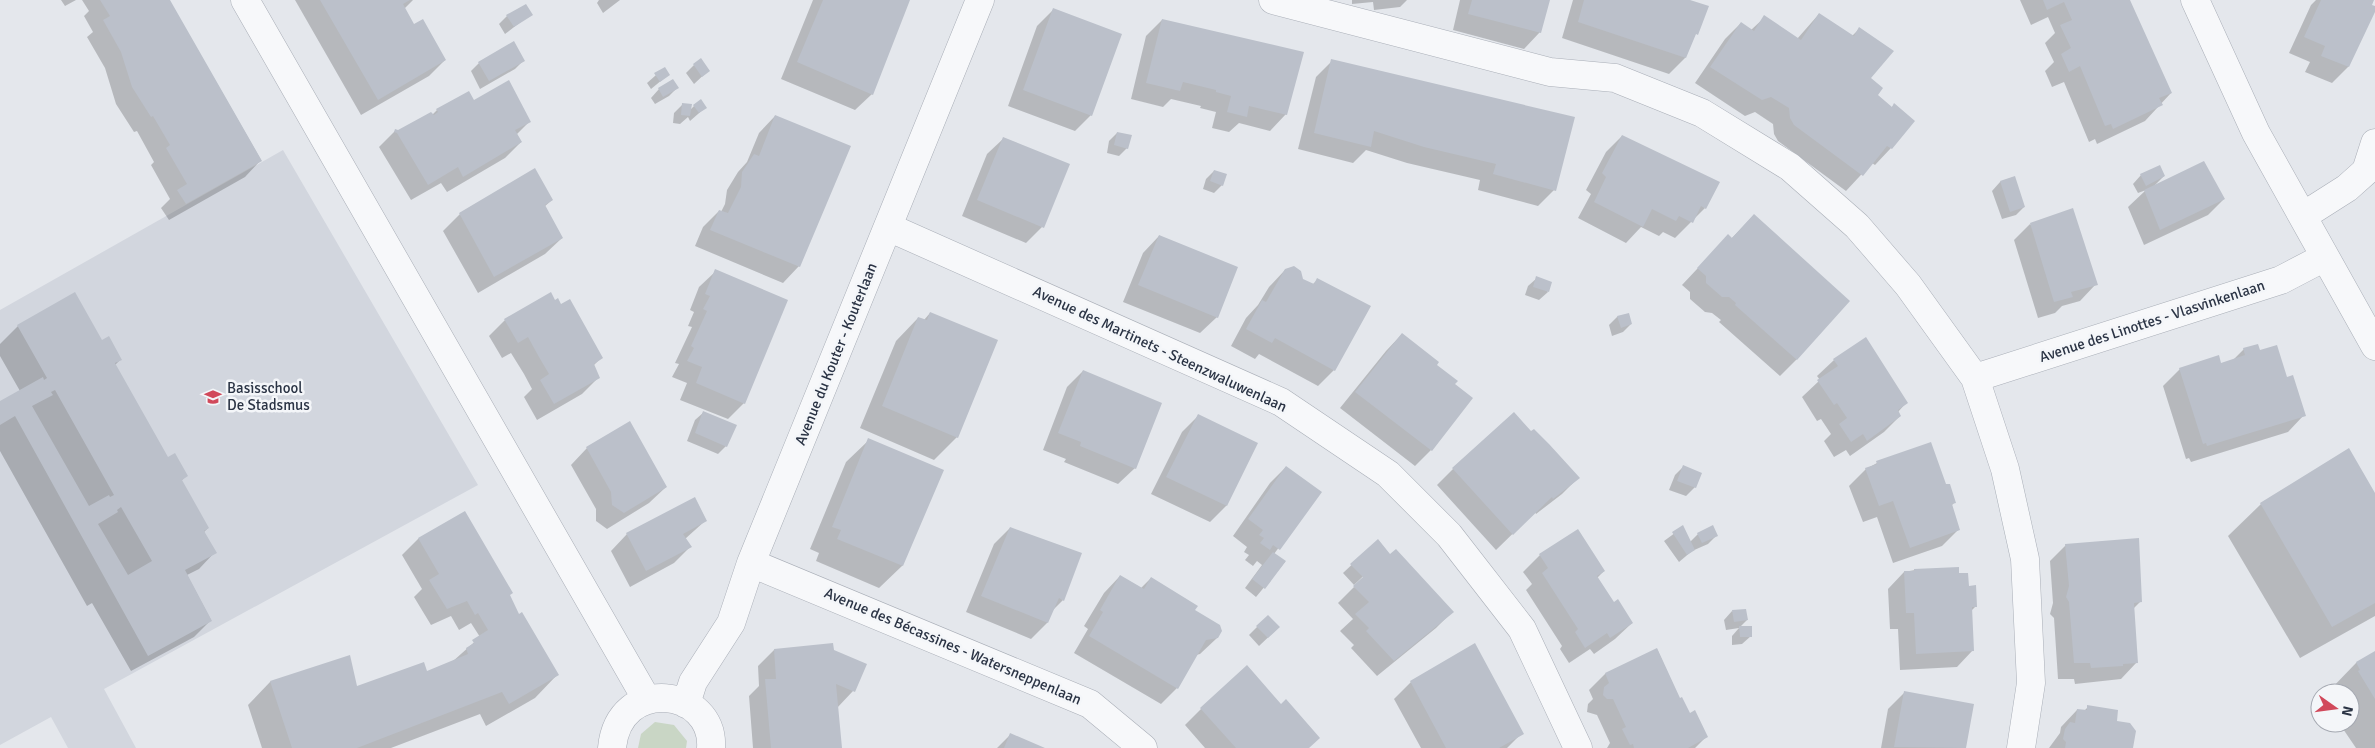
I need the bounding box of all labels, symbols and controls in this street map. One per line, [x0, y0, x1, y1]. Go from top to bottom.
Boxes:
street label: Avenue du Kouter - Kouterlaan [791, 260, 881, 448]
street label: Avenue des Linottes - Vlasvinkenlaan [2037, 276, 2267, 366]
street label: Avenue des Martinets - Steenzwaluwenlaan [1030, 282, 1290, 416]
place label: Basisschool De Stadsmus [227, 379, 310, 414]
school or university icon: Basisschool De Stadsmus [203, 387, 223, 407]
street label: Avenue des Bécassines - Watersneppenlaan [822, 583, 1084, 709]
north arrow [2310, 683, 2360, 733]
text: N [2338, 704, 2357, 718]

